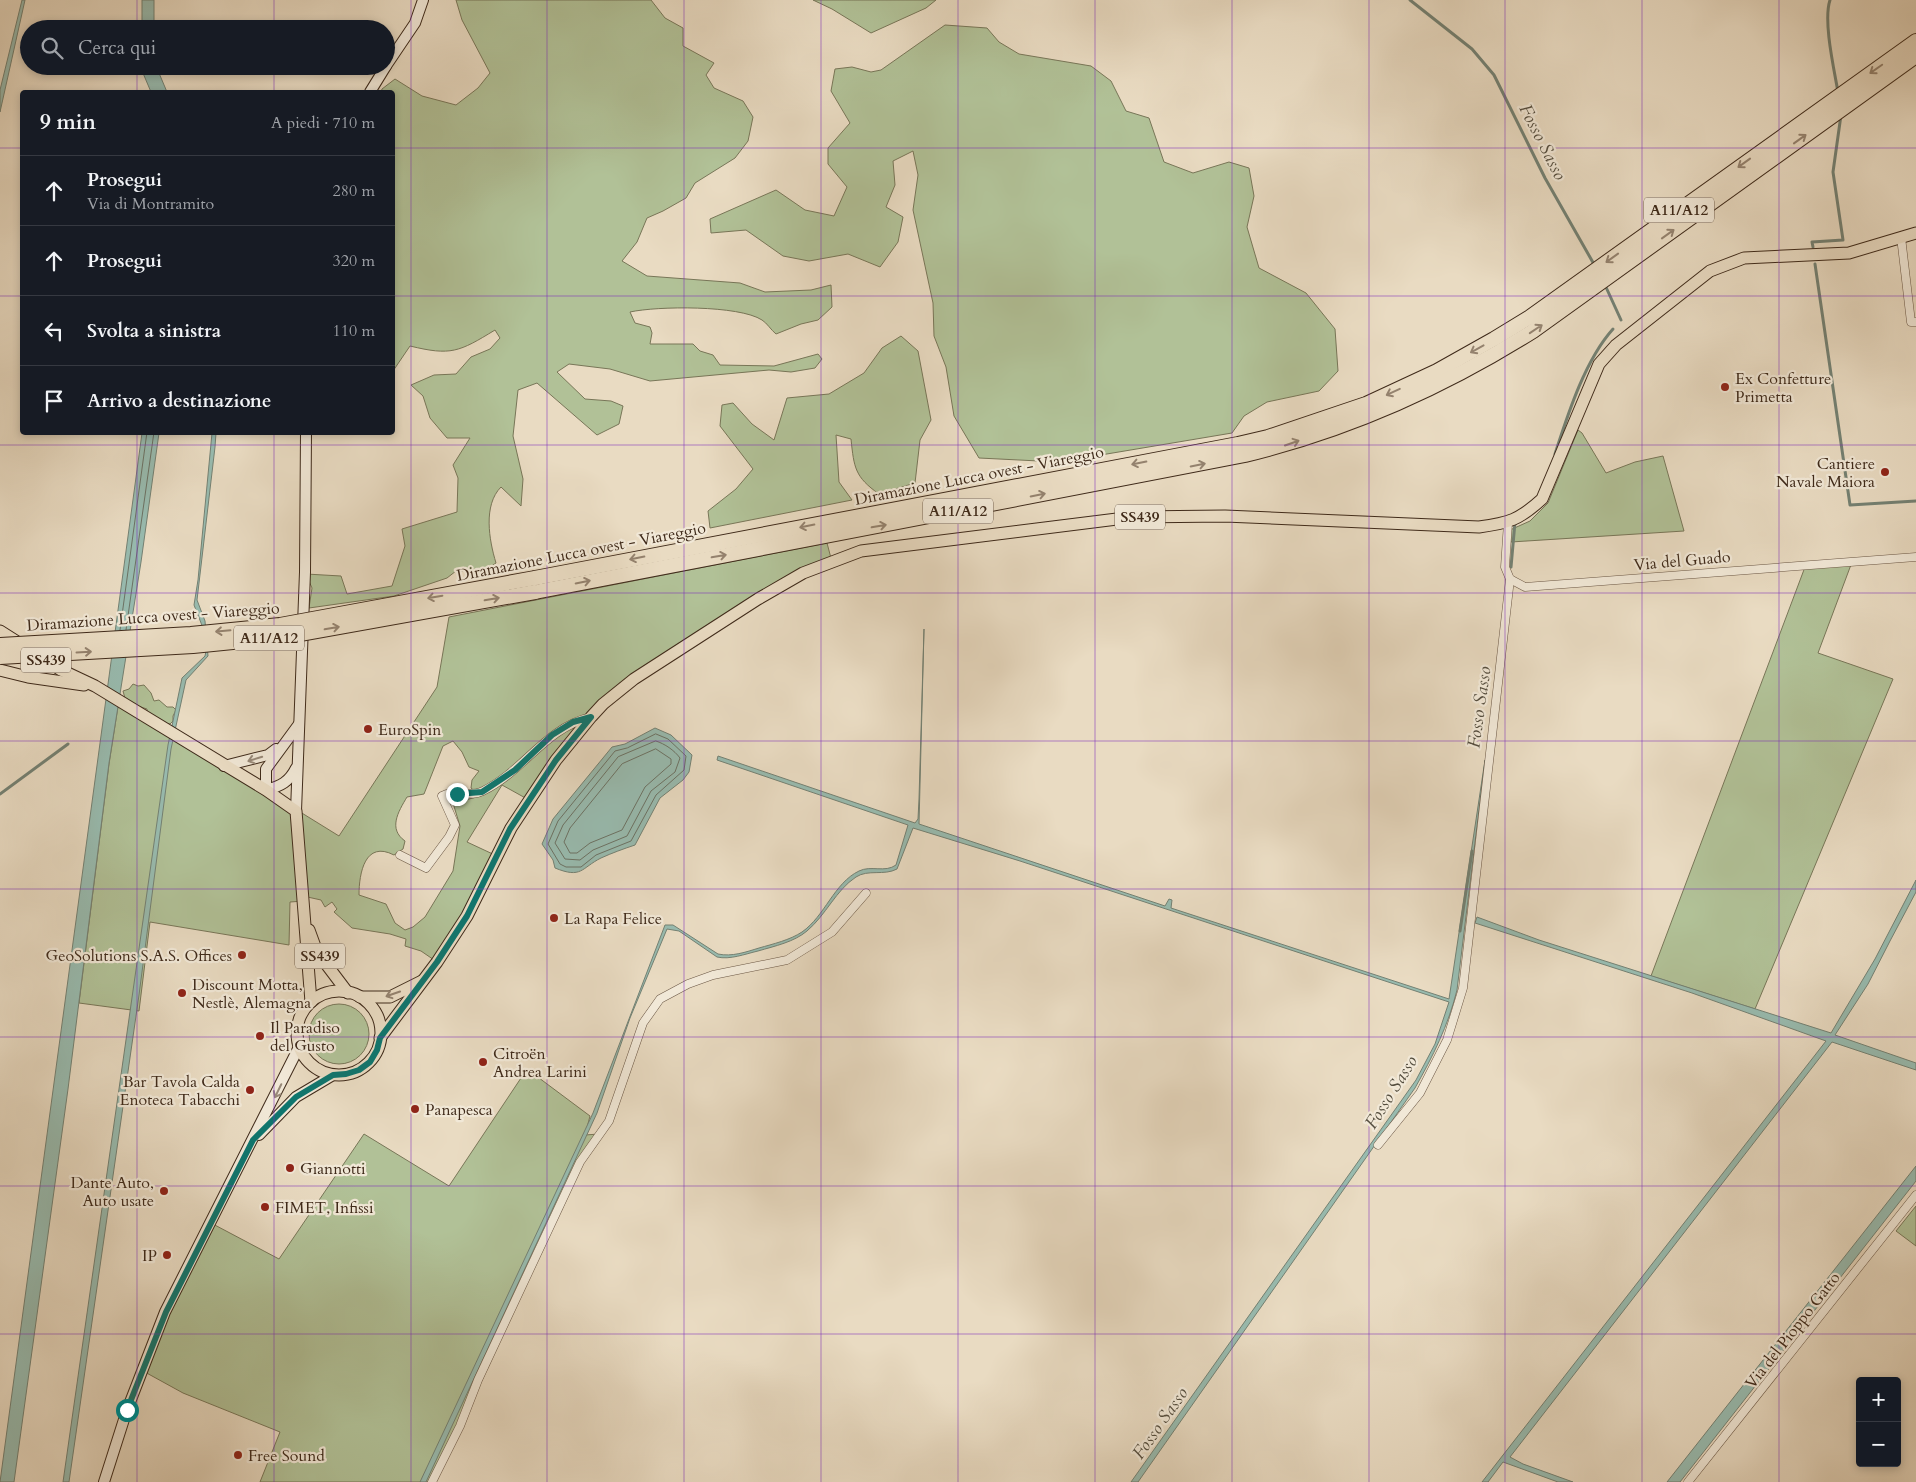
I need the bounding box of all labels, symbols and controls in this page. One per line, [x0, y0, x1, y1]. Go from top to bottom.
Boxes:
search box [20, 20, 395, 75]
icon: search [38, 34, 66, 62]
text: Cerca qui [78, 35, 156, 61]
one-way arrow [1869, 64, 1883, 74]
water label: Fosso Sasso [1513, 100, 1572, 185]
text: 9 min [40, 108, 96, 137]
text: A piedi · 710 m [271, 112, 375, 134]
one-way arrow [1792, 134, 1806, 145]
one-way arrow [1737, 158, 1751, 168]
text: Prosegui [87, 167, 162, 193]
icon: ahead [40, 177, 68, 205]
text: 280 m [333, 180, 375, 202]
text: Via di Montramito [87, 193, 214, 215]
road number: A11/A12 [1644, 198, 1714, 222]
one-way arrow [1661, 229, 1674, 240]
icon: ahead [40, 247, 68, 275]
text: Prosegui [87, 248, 162, 274]
text: 320 m [333, 250, 375, 272]
one-way arrow [1605, 253, 1619, 263]
icon: left [40, 317, 68, 345]
text: Svolta a sinistra [87, 318, 221, 344]
text: 110 m [333, 320, 375, 342]
one-way arrow [1528, 324, 1542, 334]
one-way arrow [1470, 344, 1484, 354]
place label: Ex Confetture Primetta [1735, 368, 1831, 408]
marker: Ex Confetture Primetta [1719, 381, 1731, 393]
icon: arrive [40, 387, 68, 415]
one-way arrow [1386, 387, 1401, 397]
text: Arrivo a destinazione [87, 388, 271, 414]
one-way arrow [1284, 438, 1299, 447]
street label: Diramazione Lucca ovest - Viareggio [853, 441, 1106, 511]
place label: Cantiere Navale Maiora [1776, 453, 1875, 493]
one-way arrow [1131, 458, 1147, 468]
one-way arrow [1189, 459, 1205, 469]
marker: Cantiere Navale Maiora [1879, 466, 1891, 478]
one-way arrow [1030, 490, 1046, 500]
road number: A11/A12 [923, 498, 993, 524]
road number: SS439 [1115, 504, 1165, 530]
street label: Diramazione Lucca ovest - Viareggio [455, 517, 708, 587]
one-way arrow [799, 521, 815, 531]
one-way arrow [870, 521, 886, 531]
street label: Via del Guado [1633, 546, 1732, 576]
one-way arrow [711, 550, 727, 560]
one-way arrow [629, 554, 645, 563]
one-way arrow [575, 577, 591, 586]
one-way arrow [427, 592, 443, 602]
one-way arrow [484, 594, 500, 604]
street label: Diramazione Lucca ovest - Viareggio [26, 597, 281, 637]
one-way arrow [324, 623, 340, 633]
one-way arrow [215, 626, 231, 635]
road number: A11/A12 [234, 626, 304, 650]
one-way arrow [75, 647, 91, 656]
road number: SS439 [21, 648, 71, 672]
water label: Fosso Sasso [1461, 665, 1498, 750]
place label: EuroSpin [378, 719, 441, 741]
marker: EuroSpin [362, 723, 374, 735]
one-way arrow [247, 754, 263, 764]
route end [446, 783, 469, 806]
place label: La Rapa Felice [564, 908, 662, 930]
marker: La Rapa Felice [548, 912, 560, 924]
road number: SS439 [295, 944, 345, 968]
place label: GeoSolutions S.A.S. Offices [46, 945, 232, 967]
marker: GeoSolutions S.A.S. Offices [236, 949, 248, 961]
place label: Discount Motta, Nestlè, Alemagna [192, 974, 311, 1014]
marker: Discount Motta, Nestlè, Alemagna [176, 987, 188, 999]
one-way arrow [386, 990, 401, 999]
place label: Il Paradiso del Gusto [270, 1017, 340, 1057]
marker: Il Paradiso del Gusto [254, 1030, 266, 1042]
place label: Citroën Andrea Larini [493, 1043, 587, 1083]
water label: Fosso Sasso [1359, 1051, 1424, 1134]
marker: Citroën Andrea Larini [477, 1056, 489, 1068]
place label: Bar Tavola Calda Enoteca Tabacchi [120, 1071, 241, 1111]
one-way arrow [272, 1083, 282, 1098]
marker: Bar Tavola Calda Enoteca Tabacchi [244, 1084, 256, 1096]
place label: Panapesca [425, 1099, 493, 1121]
marker: Panapesca [409, 1103, 421, 1115]
place label: Giannotti [300, 1158, 366, 1180]
marker: Giannotti [284, 1162, 296, 1174]
place label: Dante Auto, Auto usate [70, 1172, 154, 1212]
marker: Dante Auto, Auto usate [158, 1185, 170, 1197]
place label: FIMET, Infissi [275, 1197, 374, 1219]
marker: FIMET, Infissi [259, 1201, 271, 1213]
place label: IP [142, 1245, 157, 1267]
marker: IP [161, 1249, 173, 1261]
street label: Via del Pioppo Gatto [1740, 1267, 1846, 1394]
map controls [1856, 1377, 1901, 1467]
button: + [1856, 1377, 1901, 1422]
water label: Fosso Sasso [1127, 1382, 1194, 1464]
route start [116, 1399, 139, 1422]
button: − [1856, 1422, 1901, 1467]
place label: Free Sound [248, 1445, 325, 1467]
marker: Free Sound [232, 1449, 244, 1461]

